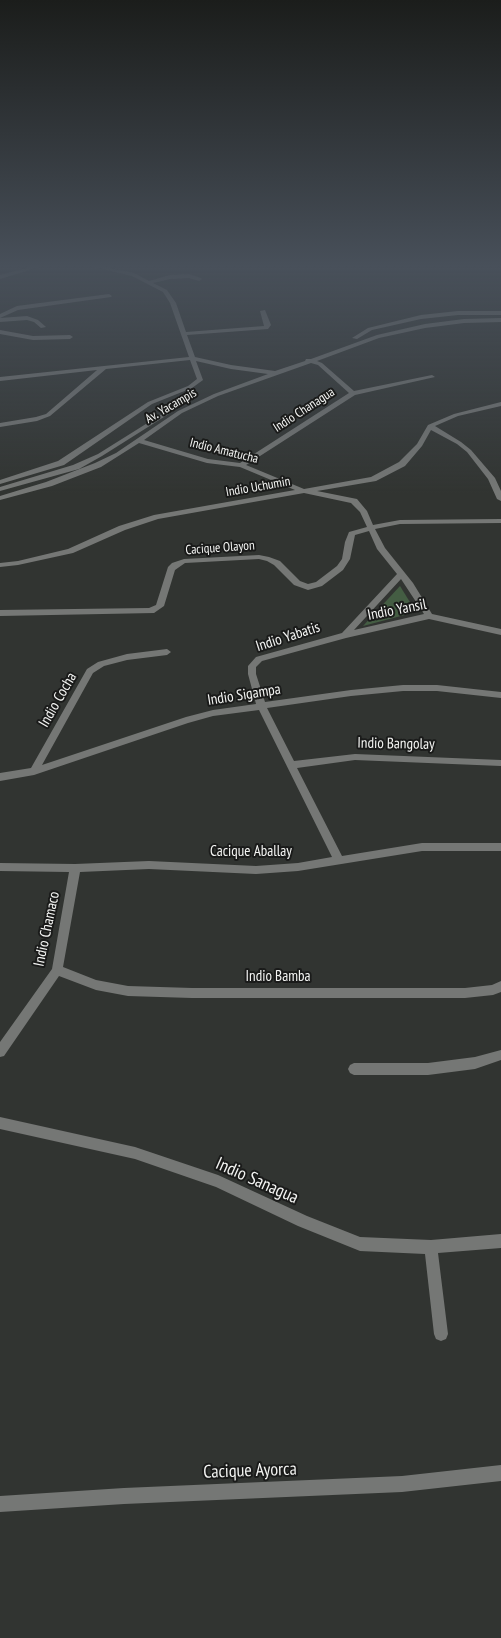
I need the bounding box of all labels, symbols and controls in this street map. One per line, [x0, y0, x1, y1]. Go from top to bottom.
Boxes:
street label: Indio Chanagua [270, 384, 338, 436]
street label: Av. Yacampis [143, 385, 199, 427]
street label: Indio Amatucha [188, 435, 260, 467]
street label: Indio Uchumin [224, 474, 292, 500]
street label: Cacique Olayon [185, 538, 255, 558]
street label: Indio Yansil [366, 595, 428, 625]
street label: Indio Yabatis [254, 618, 322, 656]
street label: Indio Cocha [35, 669, 81, 731]
street label: Indio Sigampa [206, 680, 282, 710]
street label: Indio Bangolay [357, 734, 435, 754]
street label: Cacique Aballay [210, 843, 292, 861]
street label: Indio Chamaco [30, 890, 64, 968]
street label: Indio Bamba [246, 968, 310, 986]
street label: Indio Sanagua [212, 1153, 302, 1209]
street label: Cacique Ayorca [203, 1459, 297, 1483]

